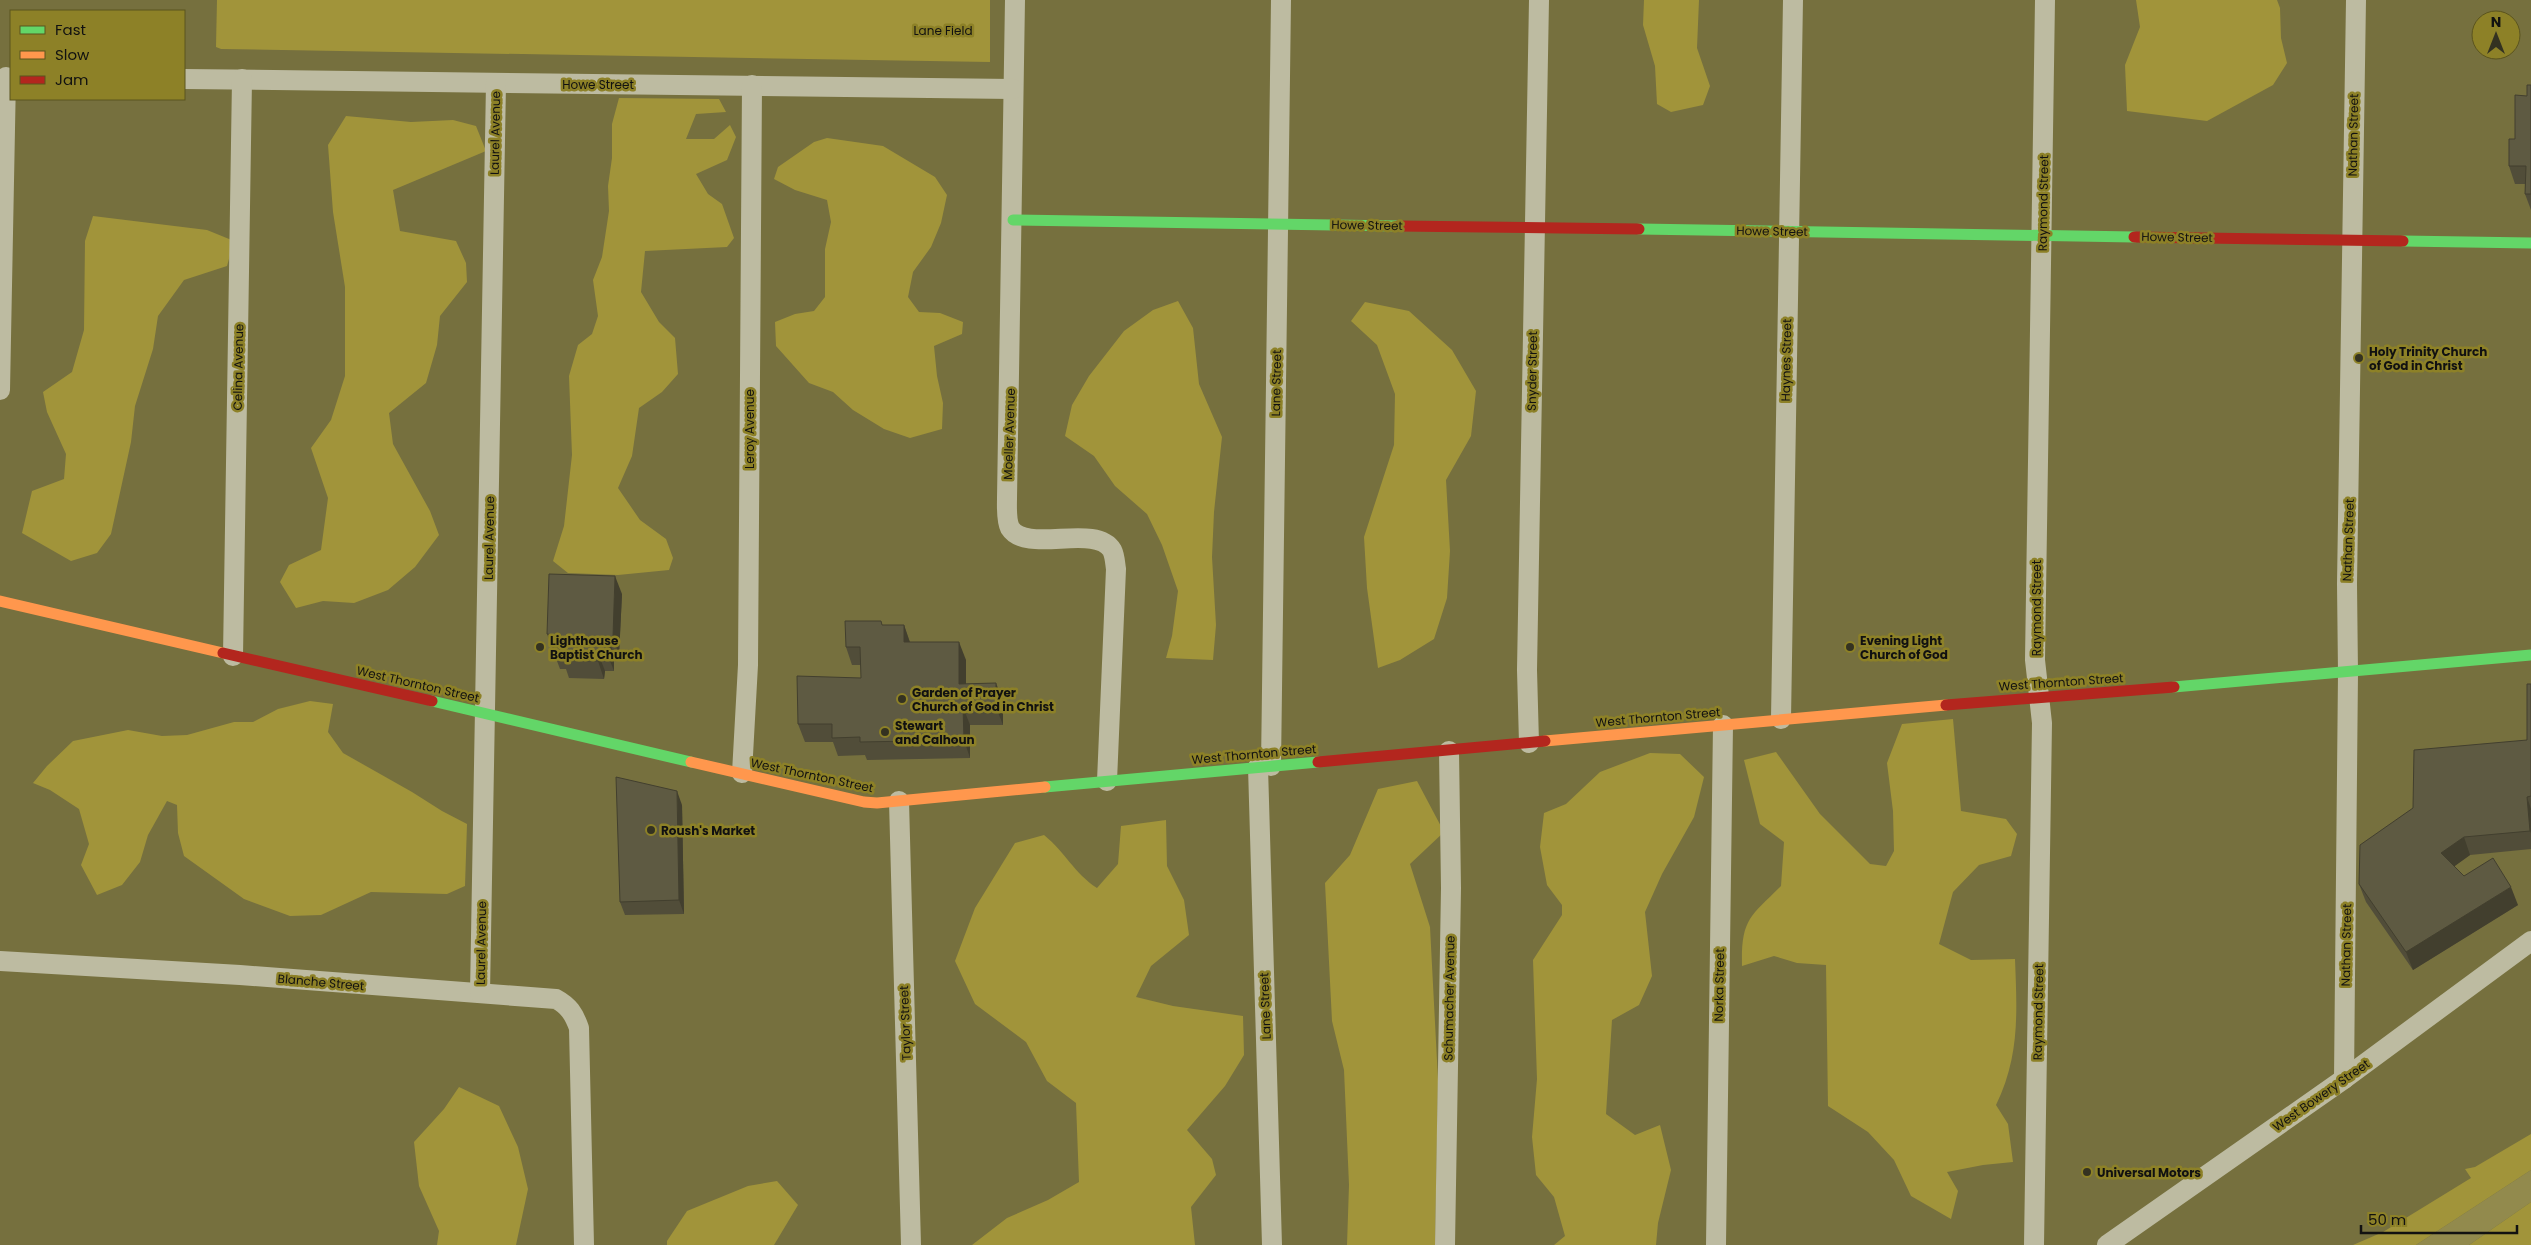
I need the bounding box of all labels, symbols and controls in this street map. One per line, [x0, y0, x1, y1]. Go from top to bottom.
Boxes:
legend [10, 10, 185, 100]
north arrow [2471, 10, 2521, 60]
text: N [2491, 12, 2501, 32]
text: Fast [55, 19, 86, 40]
park label: Lane Field [913, 22, 973, 39]
text: Slow [55, 44, 90, 65]
text: Jam [55, 69, 89, 90]
street label: Howe Street [562, 76, 634, 93]
street label: Laurel Avenue [486, 91, 504, 175]
street label: Nathan Street [2344, 93, 2362, 177]
street label: Raymond Street [2034, 155, 2052, 251]
street label: Howe Street [1331, 216, 1403, 234]
street label: Howe Street [1736, 222, 1808, 240]
street label: Howe Street [2141, 228, 2213, 246]
street label: Haynes Street [1777, 318, 1795, 402]
street label: Celina Avenue [229, 324, 247, 410]
street label: Snyder Street [1523, 331, 1541, 411]
place label: Holy Trinity Church of God in Christ [2369, 343, 2487, 374]
street label: Lane Street [1267, 349, 1285, 417]
marker: Holy Trinity Church of God in Christ [2353, 352, 2365, 364]
street label: Moeller Avenue [999, 388, 1019, 480]
street label: Leroy Avenue [741, 389, 758, 469]
street label: Laurel Avenue [480, 496, 498, 580]
street label: Nathan Street [2338, 498, 2358, 582]
street label: Raymond Street [2028, 560, 2045, 656]
place label: Lighthouse Baptist Church [550, 632, 643, 663]
place label: Evening Light Church of God [1860, 632, 1948, 663]
marker: Lighthouse Baptist Church [534, 641, 546, 653]
marker: Evening Light Church of God [1844, 641, 1856, 653]
street label: West Thornton Street [355, 662, 481, 706]
street label: West Thornton Street [1998, 669, 2124, 695]
place label: Garden of Prayer Church of God in Christ [912, 684, 1054, 715]
marker: Garden of Prayer Church of God in Christ [896, 693, 908, 705]
street label: West Thornton Street [1595, 703, 1721, 731]
place label: Stewart and Calhoun [895, 717, 975, 748]
marker: Stewart and Calhoun [879, 726, 891, 738]
street label: West Thornton Street [1191, 740, 1317, 768]
street label: West Thornton Street [749, 754, 875, 796]
place label: Roush's Market [661, 822, 755, 839]
marker: Roush's Market [645, 824, 657, 836]
street label: Laurel Avenue [472, 901, 490, 985]
street label: Nathan Street [2337, 903, 2355, 987]
street label: Schumacher Avenue [1439, 935, 1459, 1061]
street label: Norka Street [1710, 948, 1728, 1022]
street label: Raymond Street [2029, 964, 2047, 1060]
street label: Blanche Street [277, 970, 365, 994]
street label: Lane Street [1255, 972, 1275, 1040]
street label: Taylor Street [895, 985, 915, 1061]
street label: West Bowery Street [2269, 1055, 2373, 1135]
place label: Universal Motors [2097, 1164, 2201, 1181]
marker: Universal Motors [2081, 1166, 2093, 1178]
scale bar [2361, 1202, 2517, 1234]
text: 50 m [2368, 1209, 2406, 1230]

